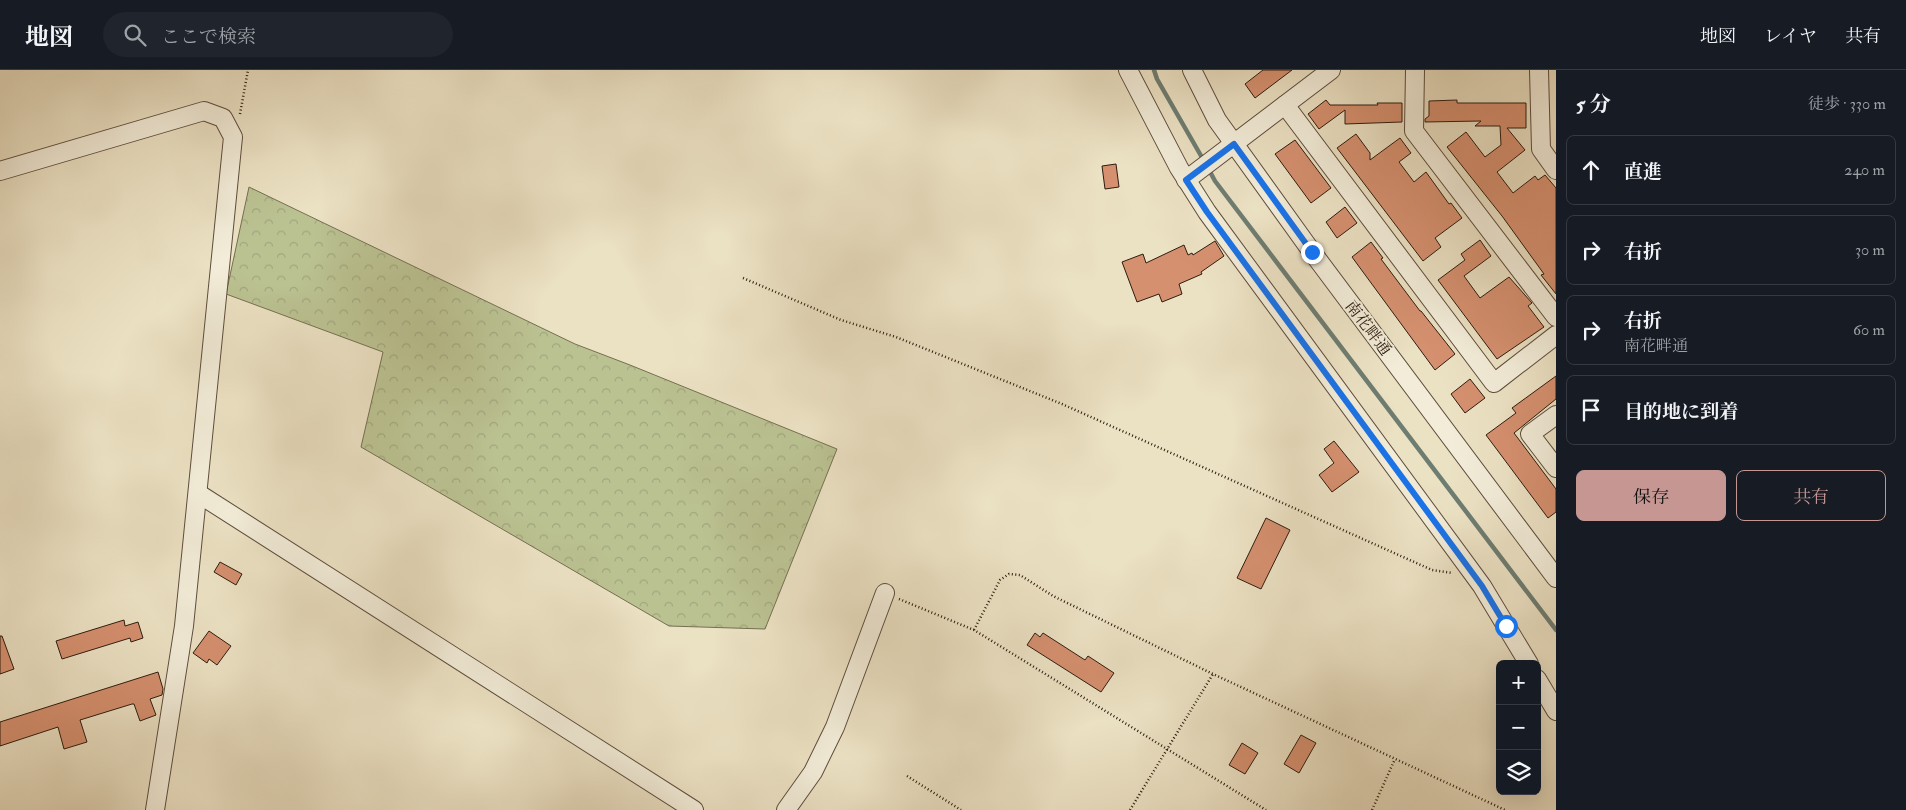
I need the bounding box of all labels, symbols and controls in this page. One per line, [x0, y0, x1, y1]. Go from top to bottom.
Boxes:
search box [103, 12, 453, 57]
icon: search [121, 21, 149, 49]
text: 地図 [25, 22, 73, 53]
text: ここで検索 [161, 25, 256, 49]
text: 地図 [1700, 25, 1736, 48]
text: レイヤ [1764, 25, 1817, 48]
text: 共有 [1845, 25, 1881, 48]
text: 5 分 [1576, 91, 1611, 118]
text: 徒歩 · 330 m [1808, 94, 1886, 114]
icon: ahead [1577, 156, 1605, 184]
text: 直進 [1624, 160, 1662, 184]
text: 240 m [1844, 160, 1885, 180]
icon: right [1577, 236, 1605, 264]
text: 右折 [1624, 240, 1662, 264]
text: 30 m [1855, 240, 1885, 260]
route end [1301, 241, 1324, 264]
street label: 南花畔通 [1341, 296, 1395, 360]
text: 右折 [1624, 309, 1662, 333]
icon: right [1577, 316, 1605, 344]
text: 60 m [1853, 320, 1885, 340]
text: 南花畔通 [1624, 336, 1688, 356]
icon: arrive [1577, 396, 1605, 424]
text: 目的地に到着 [1624, 400, 1738, 424]
button: 保存 [1576, 470, 1726, 521]
button: 共有 [1736, 470, 1886, 521]
route start [1495, 615, 1518, 638]
map controls [1496, 660, 1541, 795]
button: + [1496, 660, 1541, 705]
button: − [1496, 705, 1541, 750]
button: layers [1496, 750, 1541, 795]

